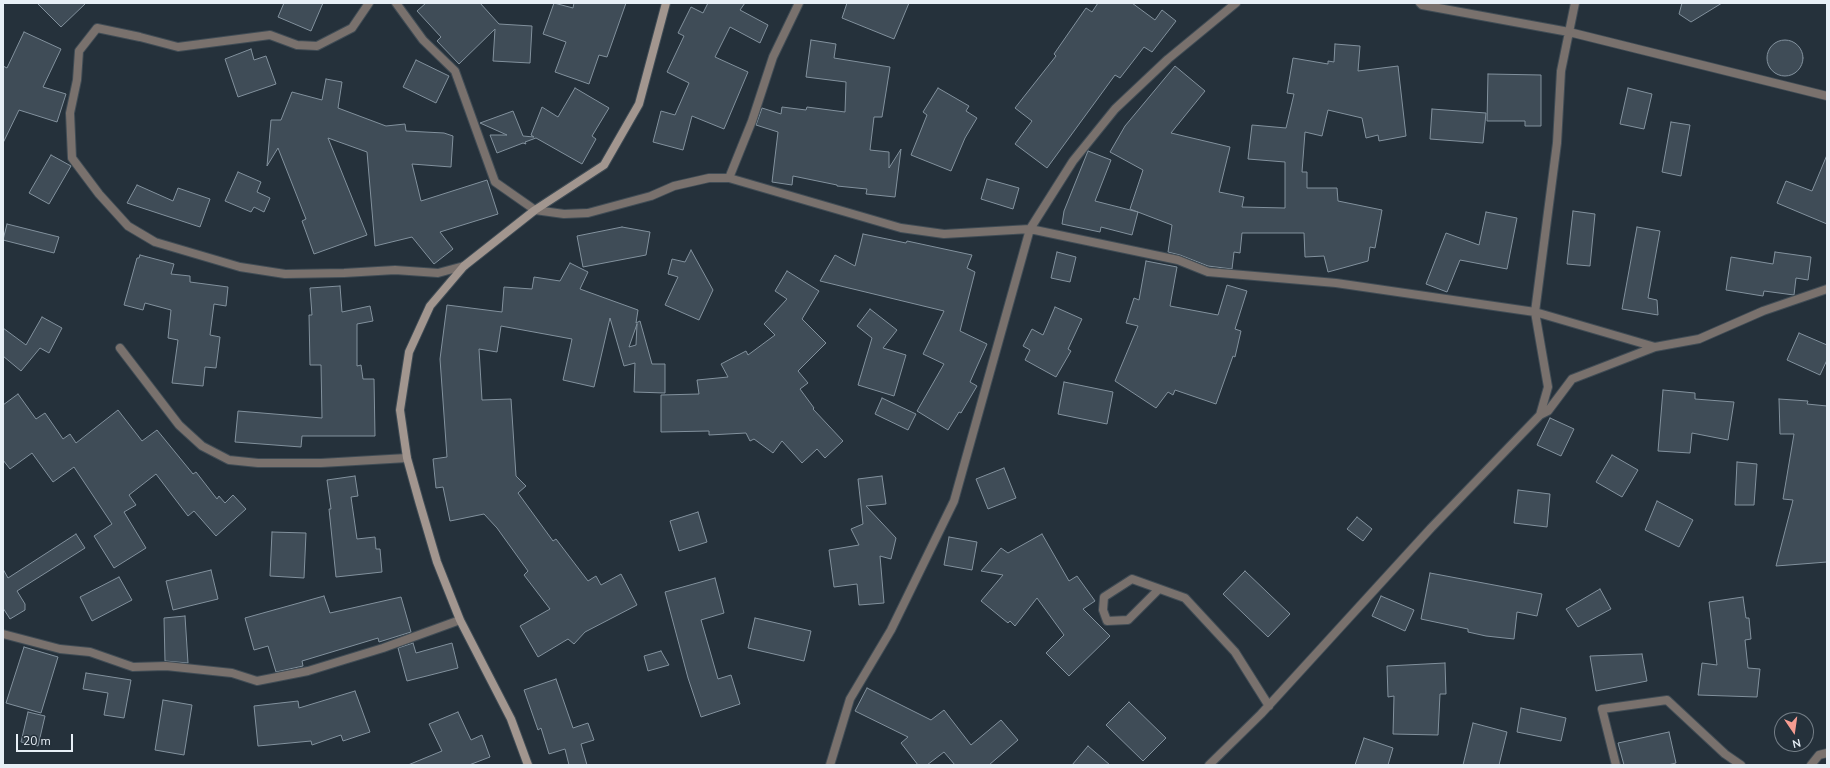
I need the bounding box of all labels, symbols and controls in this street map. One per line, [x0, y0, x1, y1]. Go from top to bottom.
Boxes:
north arrow [1774, 712, 1814, 752]
scale bar [18, 726, 75, 752]
text: 20 m [23, 733, 51, 749]
text: N [1791, 735, 1802, 751]

